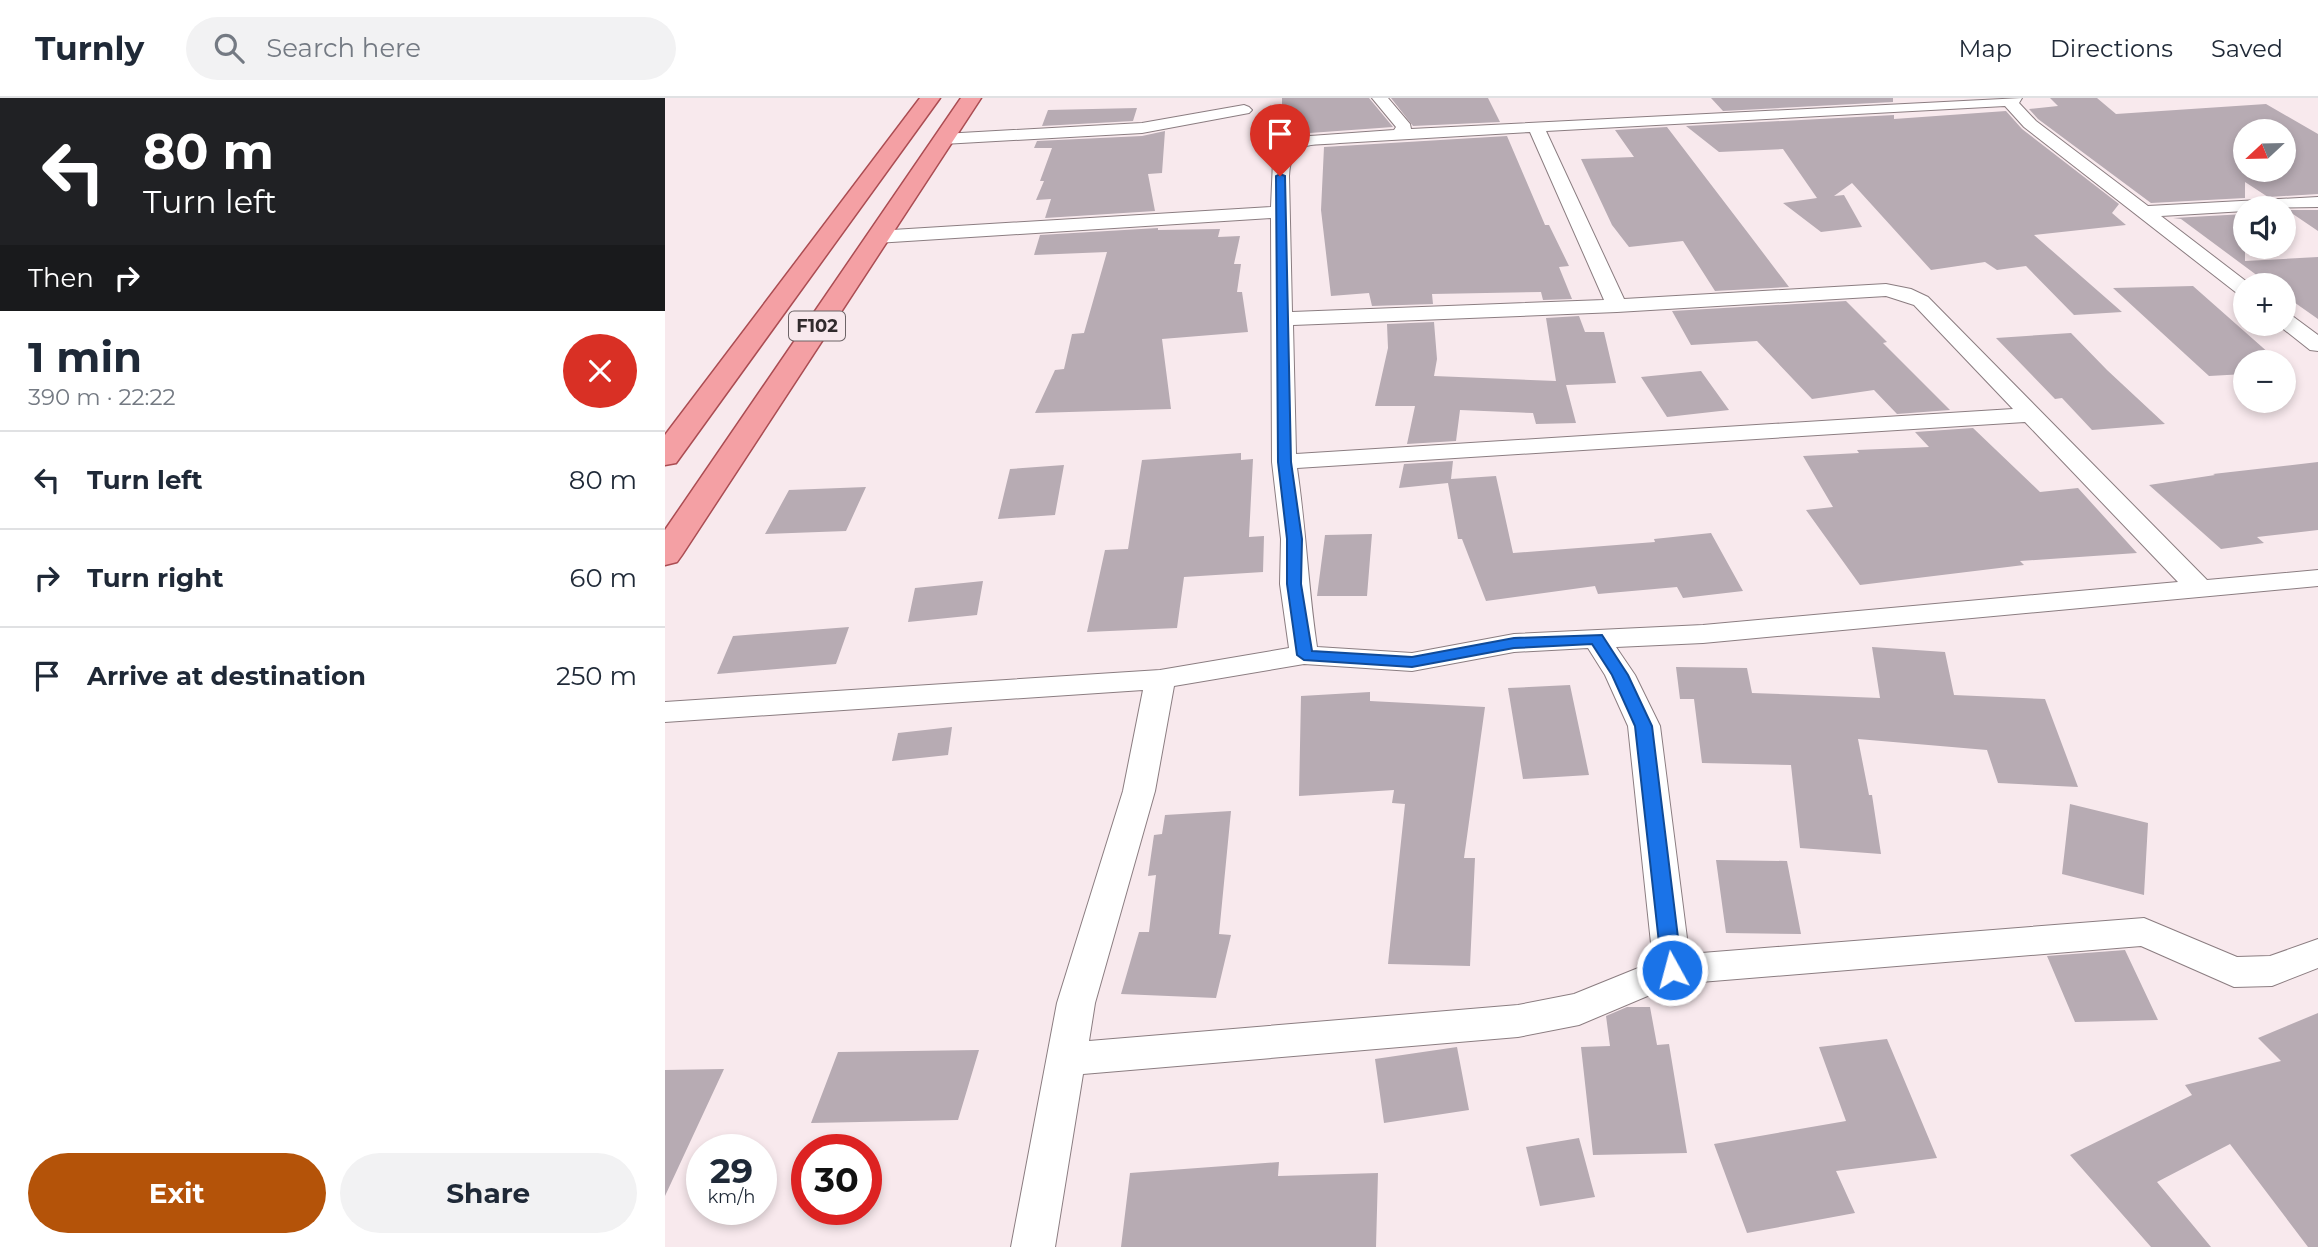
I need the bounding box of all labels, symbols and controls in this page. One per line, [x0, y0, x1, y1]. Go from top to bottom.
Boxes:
search box [186, 17, 676, 80]
text: Turnly [35, 28, 144, 68]
icon: search [210, 29, 248, 67]
text: Search here [266, 32, 421, 64]
text: Map [1959, 34, 2012, 63]
text: Directions [2050, 34, 2173, 63]
text: Saved [2211, 34, 2283, 63]
pin [1250, 104, 1310, 176]
icon: arrive [1261, 115, 1299, 153]
north arrow [2233, 119, 2296, 182]
map controls [2233, 119, 2296, 413]
text: 80 m [143, 122, 274, 181]
icon: left [28, 126, 119, 217]
text: Turn left [143, 182, 277, 221]
button: sound [2233, 196, 2296, 259]
icon: right [108, 259, 146, 297]
text: Then [28, 262, 94, 294]
button: + [2233, 273, 2296, 336]
road number: F102 [789, 311, 845, 340]
text: 1 min [28, 331, 142, 383]
button: close [563, 334, 637, 408]
button: − [2233, 350, 2296, 413]
text: 390 m · 22:22 [28, 383, 176, 411]
icon: left [28, 461, 66, 499]
text: Turn left [87, 464, 203, 496]
text: 80 m [569, 464, 637, 496]
icon: right [28, 559, 66, 597]
text: Turn right [87, 562, 223, 594]
text: 60 m [570, 562, 637, 594]
icon: arrive [28, 657, 66, 695]
text: Arrive at destination [87, 660, 366, 692]
text: 250 m [556, 660, 637, 692]
position arrow [1635, 933, 1709, 1007]
speed limit sign: 30 [791, 1134, 882, 1225]
text: 29 [710, 1149, 753, 1192]
button: Exit [28, 1153, 326, 1233]
button: Share [340, 1153, 637, 1233]
text: km/h [707, 1186, 756, 1208]

